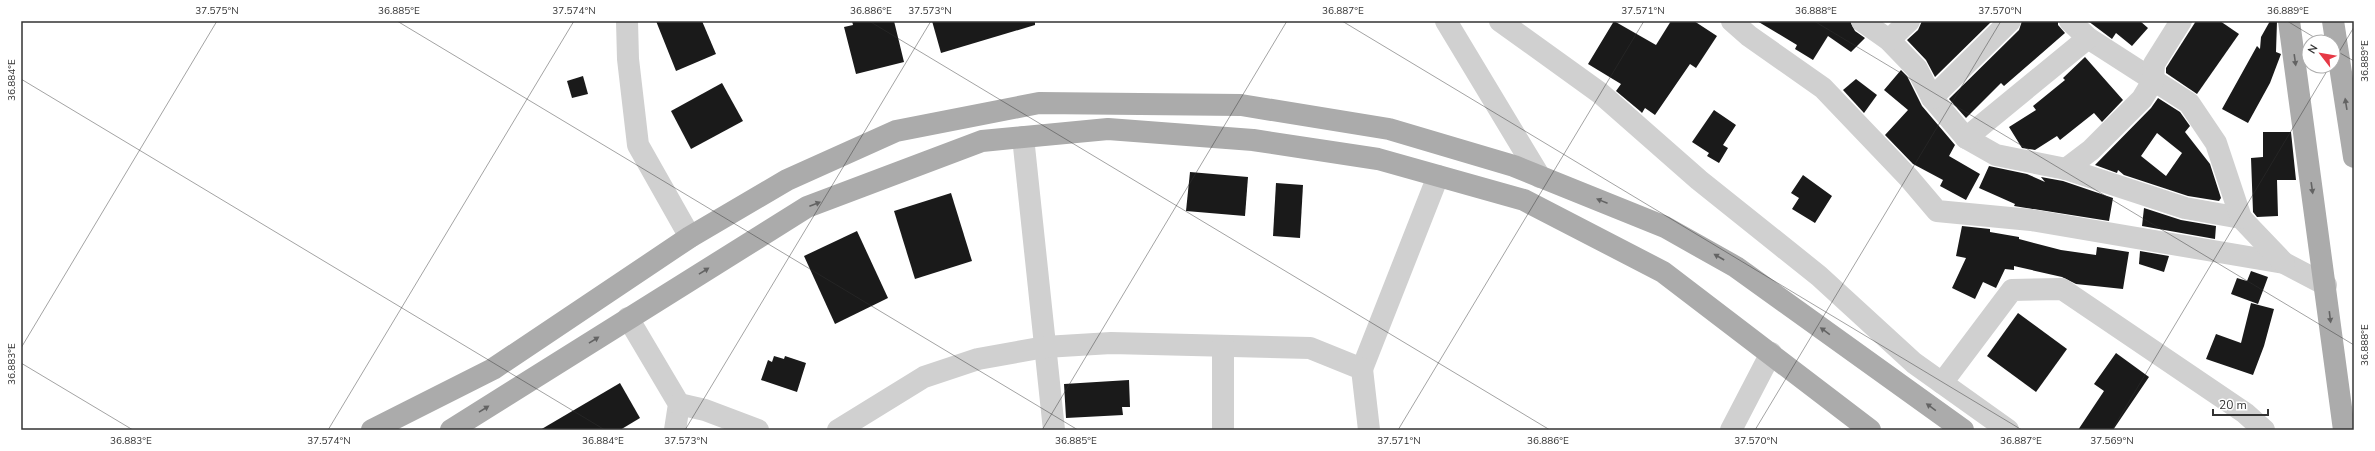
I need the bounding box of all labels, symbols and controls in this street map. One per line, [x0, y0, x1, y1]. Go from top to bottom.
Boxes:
text: 37.575°N [195, 4, 239, 18]
text: 36.885°E [378, 4, 420, 18]
text: 37.574°N [552, 4, 596, 18]
text: 36.886°E [850, 4, 892, 18]
text: 37.573°N [908, 4, 952, 18]
text: 36.887°E [1322, 4, 1364, 18]
text: 37.571°N [1621, 4, 1665, 18]
text: 36.888°E [1795, 4, 1837, 18]
text: 37.570°N [1978, 4, 2022, 18]
text: 36.889°E [2267, 4, 2309, 18]
north arrow [2301, 34, 2341, 74]
text: 36.889°E [2358, 40, 2372, 82]
text: N [2304, 42, 2321, 56]
one-way arrow [2292, 54, 2298, 66]
text: 36.884°E [5, 59, 19, 101]
one-way arrow [2343, 98, 2349, 110]
one-way arrow [2309, 182, 2315, 195]
one-way arrow [1595, 198, 1607, 204]
one-way arrow [810, 200, 822, 206]
one-way arrow [1713, 254, 1725, 261]
one-way arrow [699, 267, 709, 275]
one-way arrow [2326, 311, 2333, 323]
text: 36.888°E [2358, 324, 2372, 366]
one-way arrow [1820, 327, 1831, 336]
one-way arrow [589, 337, 600, 344]
text: 36.883°E [5, 343, 19, 385]
scale bar [2213, 391, 2268, 417]
text: 20 m [2219, 397, 2247, 413]
one-way arrow [1926, 403, 1936, 411]
one-way arrow [478, 406, 490, 413]
text: 36.883°E [110, 434, 152, 448]
text: 37.574°N [307, 434, 351, 448]
text: 36.884°E [582, 434, 624, 448]
text: 37.573°N [664, 434, 708, 448]
text: 36.885°E [1055, 434, 1097, 448]
text: 37.571°N [1377, 434, 1421, 448]
text: 36.886°E [1527, 434, 1569, 448]
text: 37.570°N [1734, 434, 1778, 448]
text: 36.887°E [2000, 434, 2042, 448]
text: 37.569°N [2090, 434, 2134, 448]

